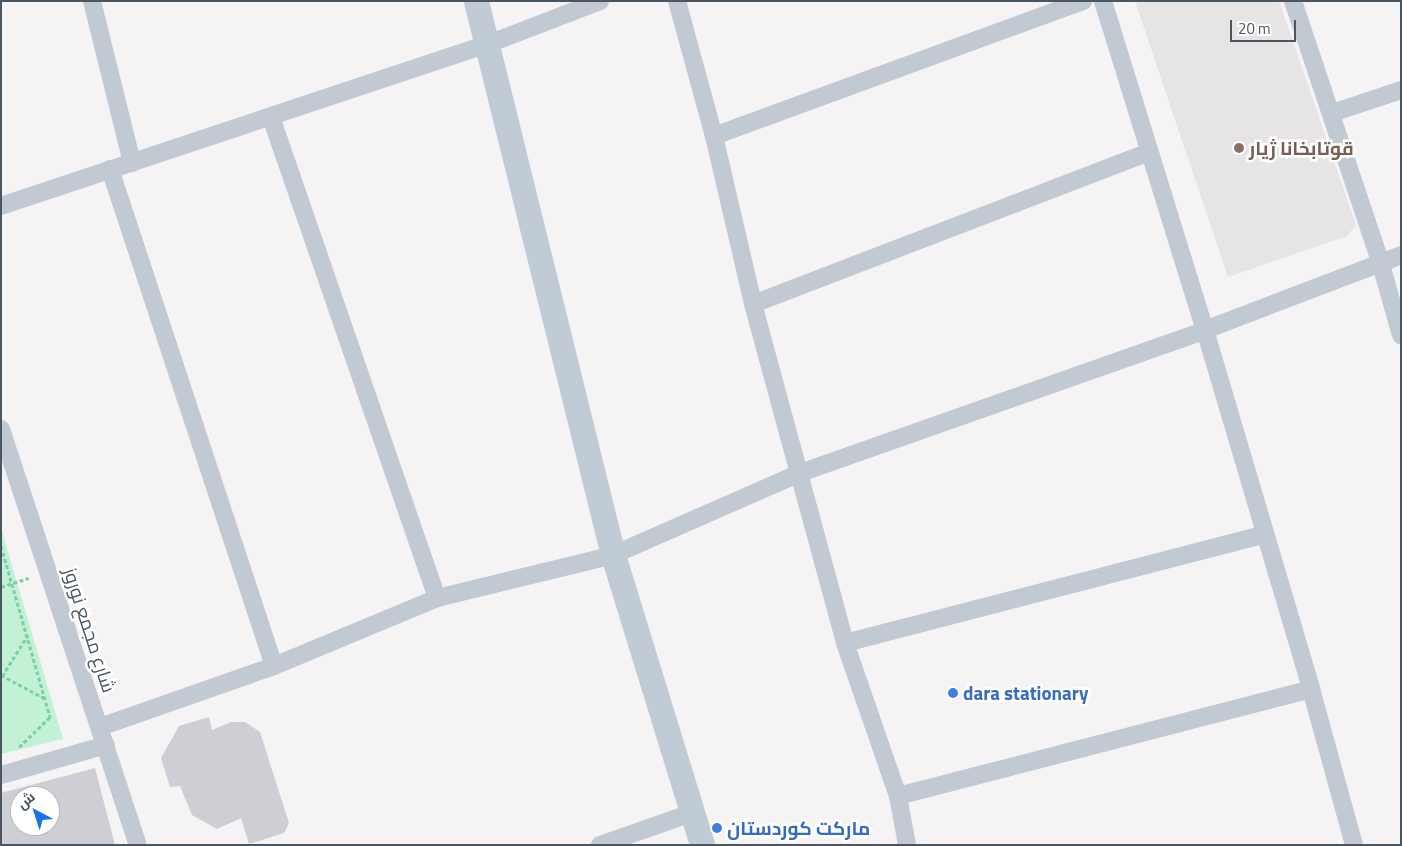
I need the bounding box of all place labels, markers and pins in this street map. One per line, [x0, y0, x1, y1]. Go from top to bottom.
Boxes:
place label: قوتابخانا ژيار [1249, 137, 1354, 159]
marker: قوتابخانا ژيار [1233, 142, 1245, 154]
place label: dara stationary [963, 682, 1088, 704]
marker: dara stationary [947, 687, 959, 699]
place label: ماركت كوردستان [727, 817, 870, 839]
marker: ماركت كوردستان [711, 822, 723, 834]

